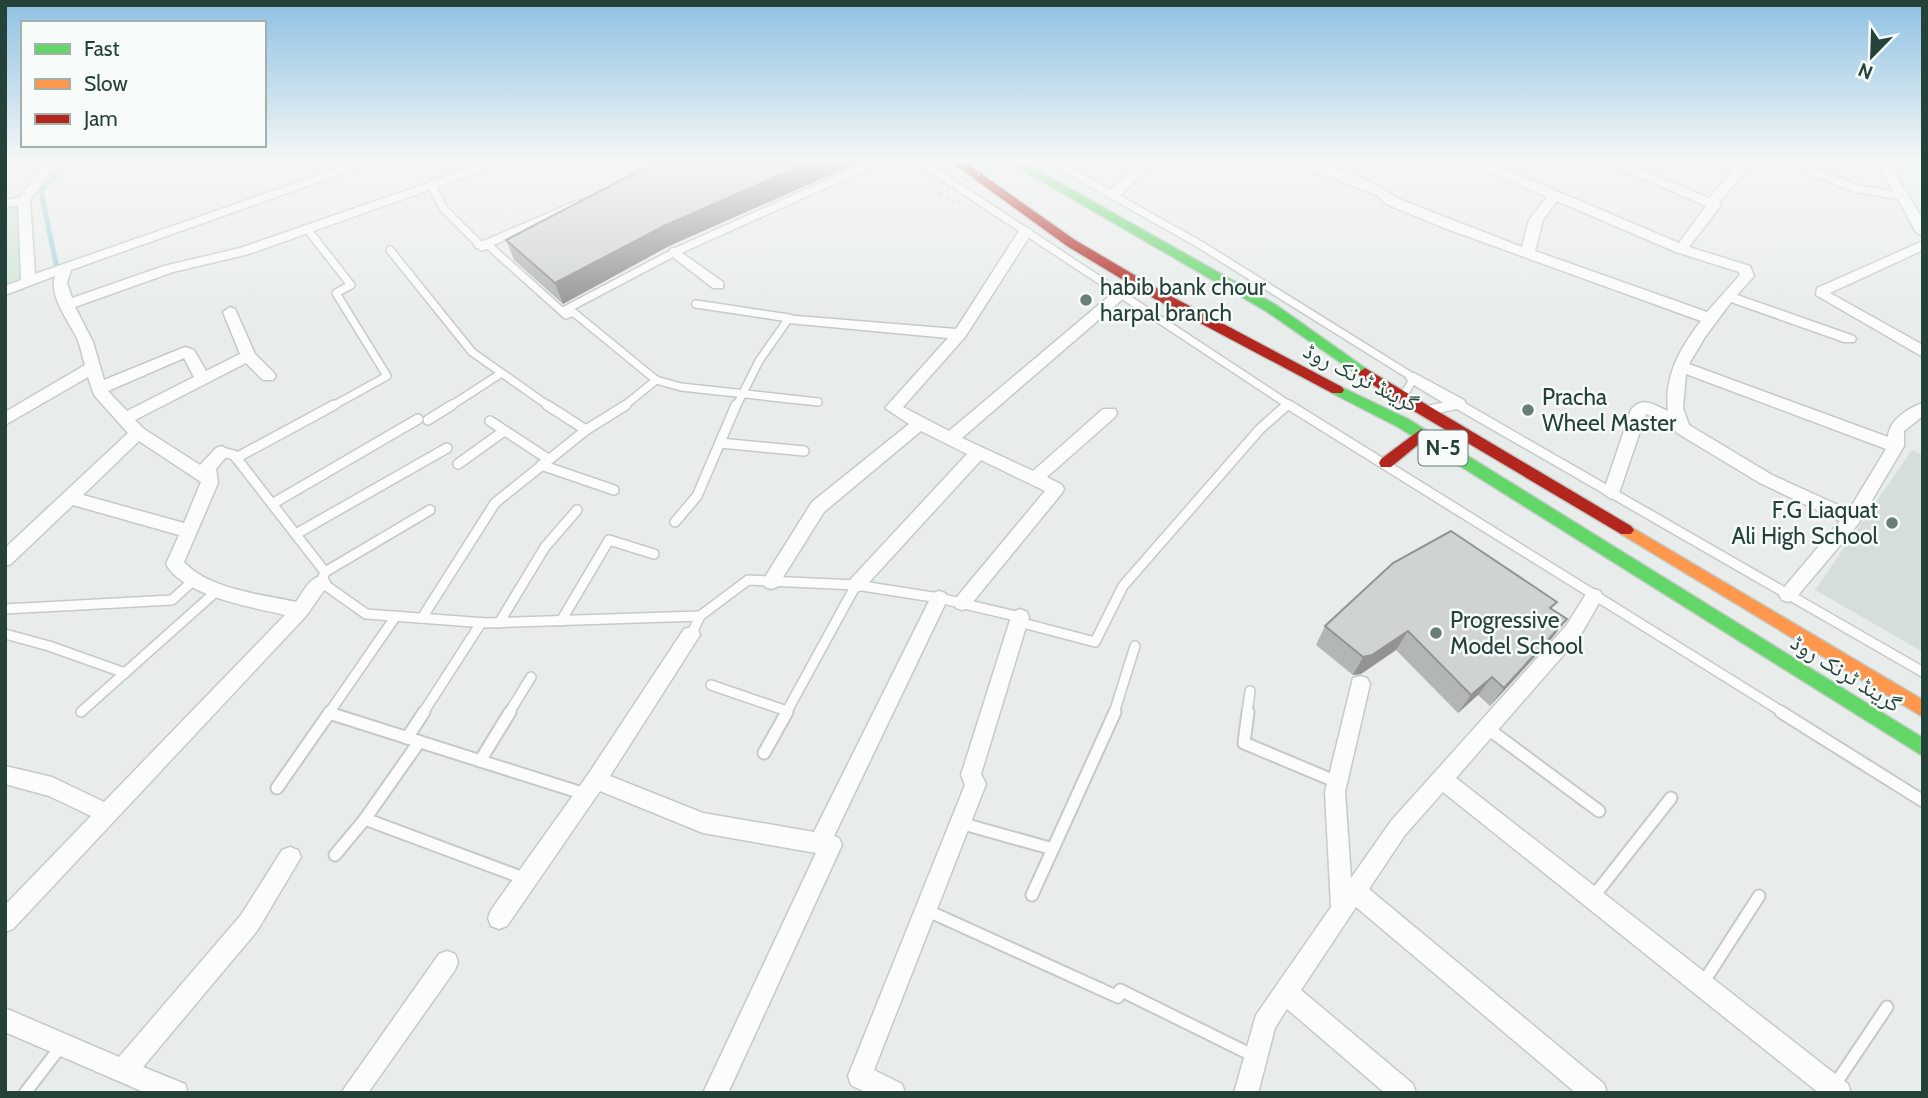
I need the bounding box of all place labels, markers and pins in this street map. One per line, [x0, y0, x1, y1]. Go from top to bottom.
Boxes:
place label: habib bank chour harpal branch [1100, 273, 1267, 327]
marker: habib bank chour harpal branch [1078, 292, 1094, 308]
place label: Pracha Wheel Master [1542, 383, 1677, 437]
marker: Pracha Wheel Master [1520, 402, 1536, 418]
place label: F.G Liaquat Ali High School [1731, 496, 1879, 550]
marker: F.G Liaquat Ali High School [1884, 515, 1900, 531]
place label: Progressive Model School [1450, 606, 1584, 660]
marker: Progressive Model School [1428, 625, 1444, 641]

